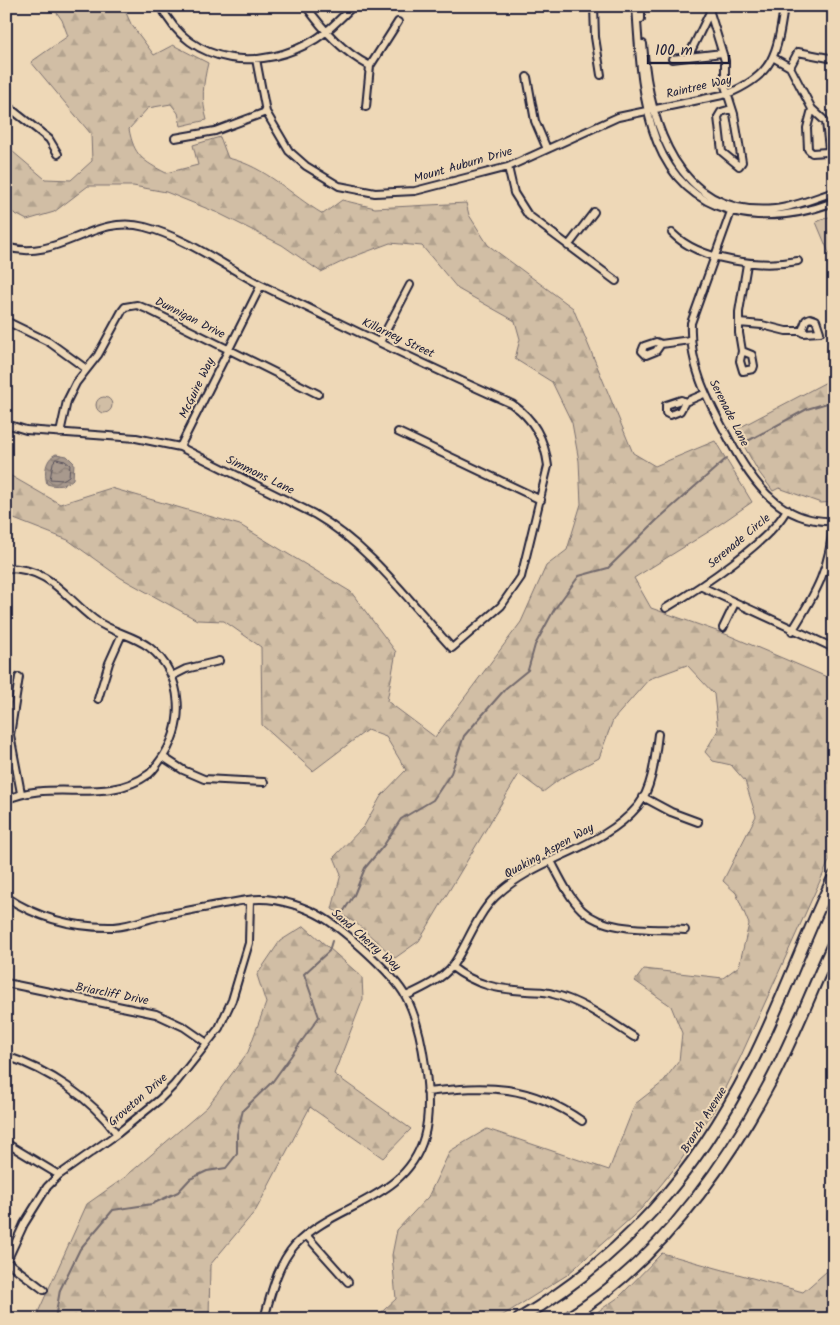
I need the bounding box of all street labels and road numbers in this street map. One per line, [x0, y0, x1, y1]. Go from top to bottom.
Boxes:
street label: Raintree Way [664, 70, 734, 104]
street label: Mount Auburn Drive [411, 142, 515, 188]
street label: Dunnigan Drive [152, 292, 229, 344]
street label: Killarney Street [359, 313, 438, 363]
street label: McGuire Way [174, 354, 220, 422]
street label: Serenade Lane [704, 376, 754, 451]
street label: Simmons Lane [223, 450, 298, 500]
street label: Serenade Circle [703, 509, 775, 573]
street label: Quaking Aspen Way [501, 818, 598, 884]
street label: Sand Cherry Way [327, 904, 405, 976]
street label: Briarcliff Drive [74, 978, 151, 1011]
street label: Groveton Drive [104, 1068, 172, 1131]
street label: Branch Avenue [676, 1082, 732, 1157]

